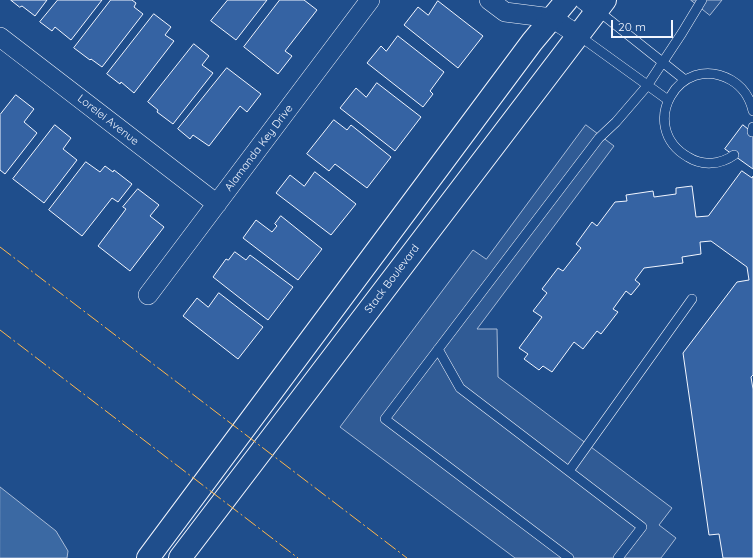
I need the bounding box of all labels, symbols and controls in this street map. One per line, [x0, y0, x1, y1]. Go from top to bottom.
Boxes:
scale bar [613, 12, 675, 38]
text: 20 m [618, 19, 646, 34]
street label: Lorelei Avenue [75, 92, 141, 148]
street label: Alamanda Key Drive [222, 102, 296, 194]
street label: Stack Boulevard [362, 242, 422, 316]

